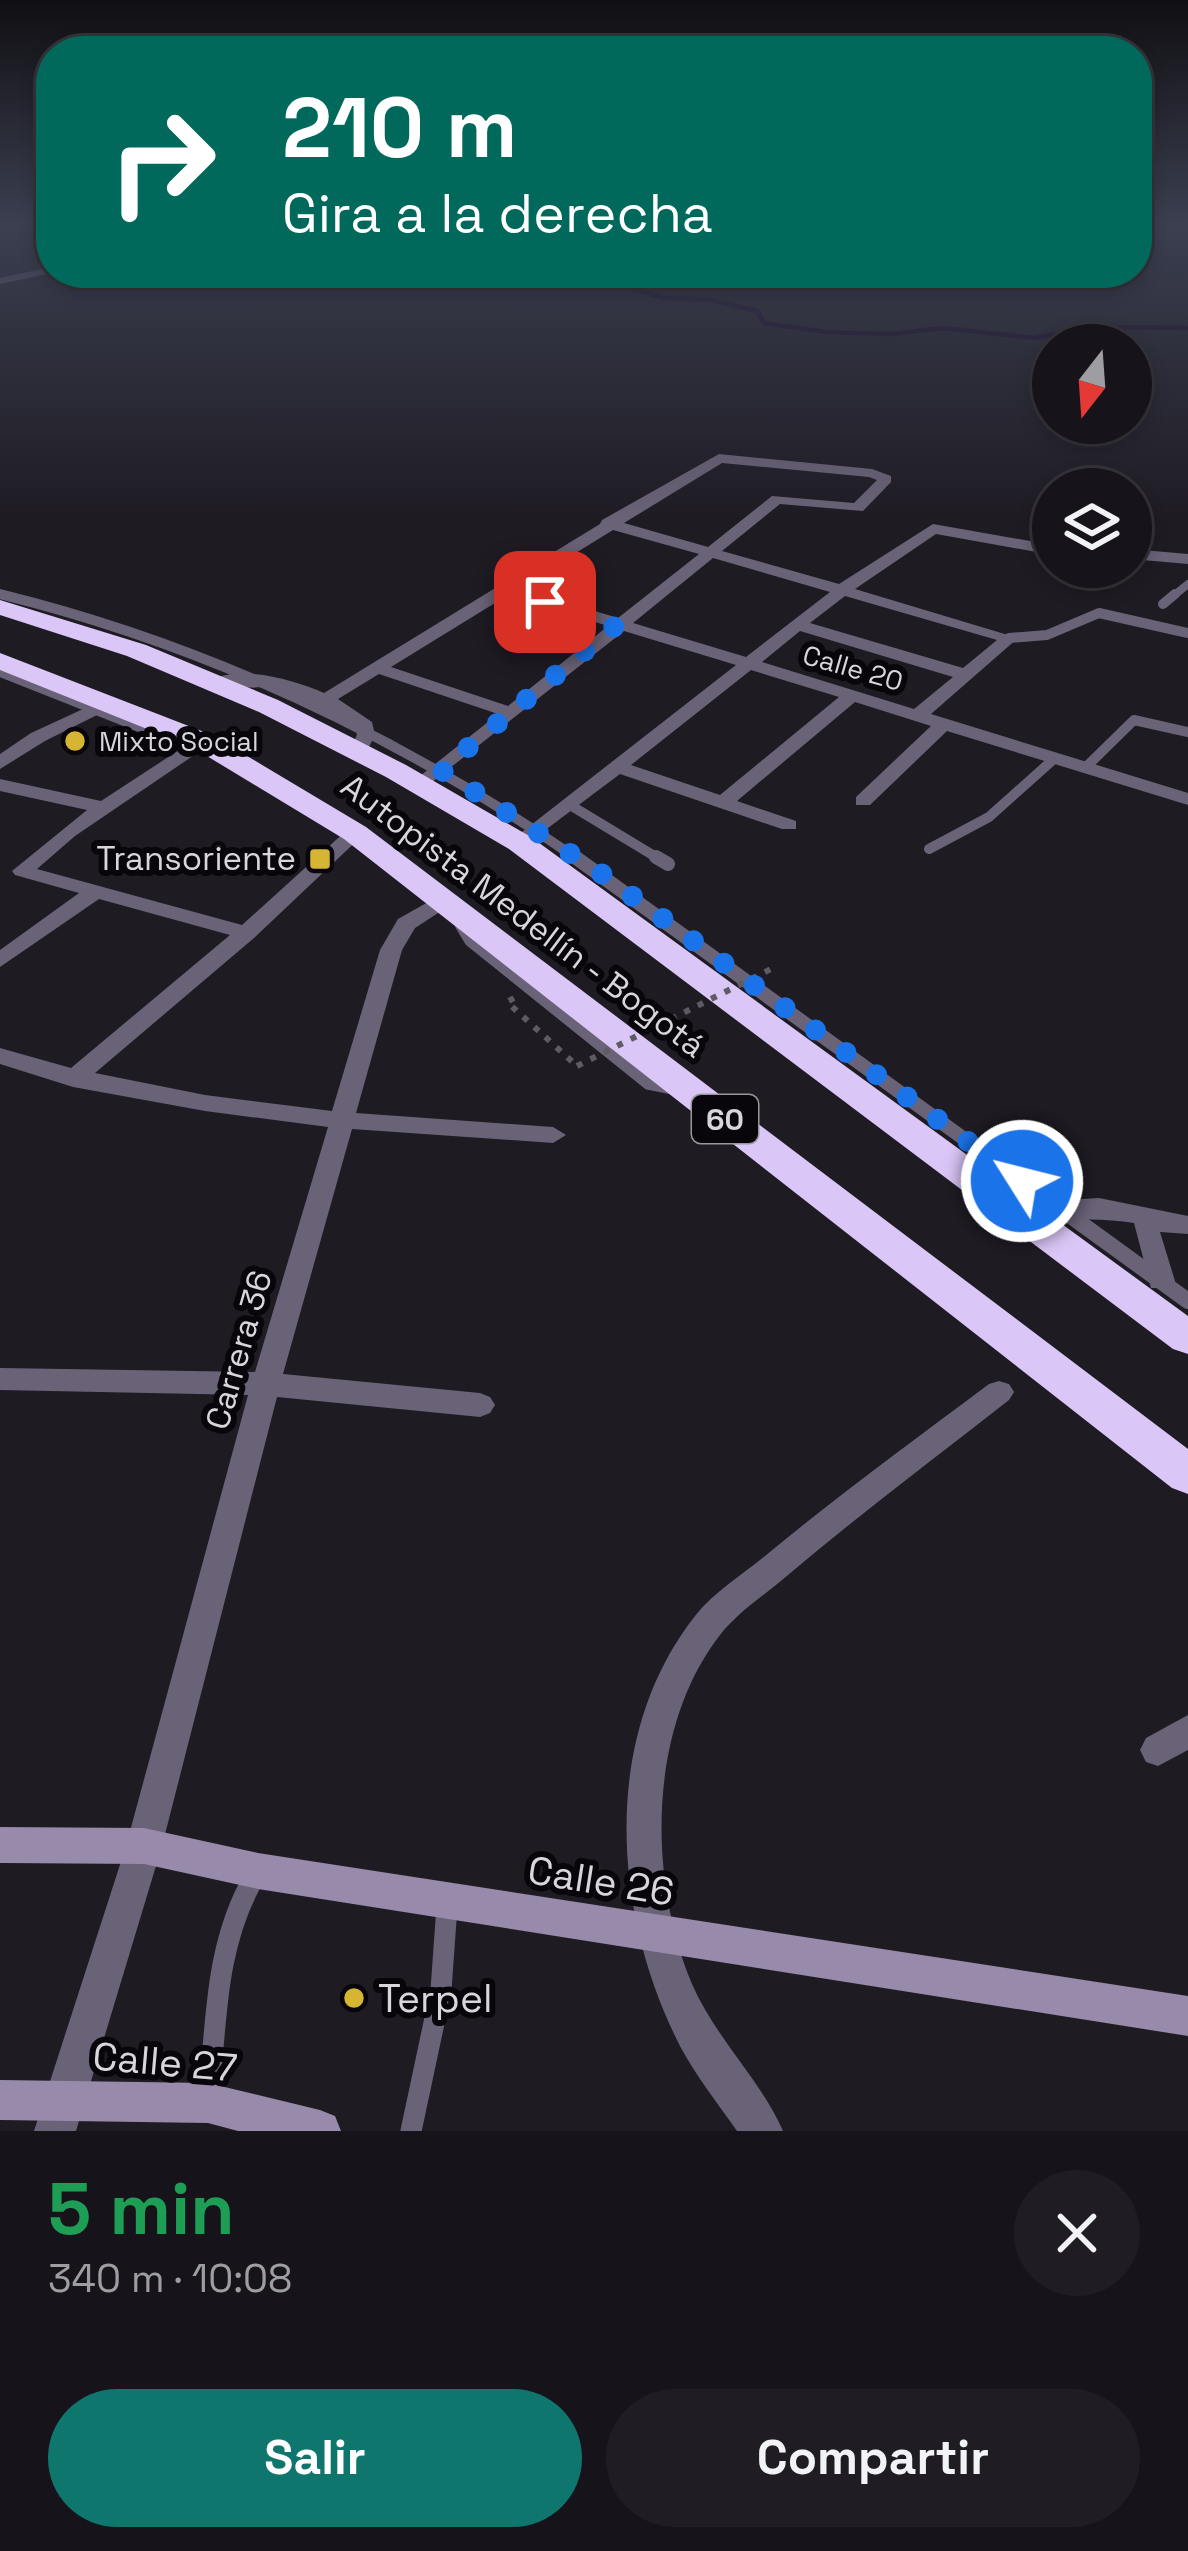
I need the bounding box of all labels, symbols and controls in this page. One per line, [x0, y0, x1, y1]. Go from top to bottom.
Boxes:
text: 210 m [282, 74, 517, 182]
icon: right [84, 84, 240, 240]
text: Gira a la derecha [282, 179, 713, 248]
north arrow [1032, 324, 1152, 444]
map controls [1032, 324, 1152, 588]
button: layers [1032, 468, 1152, 588]
pin [494, 551, 596, 653]
icon: arrive [512, 569, 578, 635]
street label: Calle 20 [799, 637, 907, 699]
place label: Mixto Social [99, 724, 259, 759]
marker: Mixto Social [62, 728, 88, 754]
street label: Autopista Medellín - Bogotá [332, 765, 714, 1067]
place label: Transoriente [96, 838, 296, 880]
marker: Transoriente [307, 846, 333, 872]
road number: 60 [692, 1095, 758, 1143]
position arrow [959, 1118, 1085, 1244]
street label: Carrera 36 [196, 1266, 282, 1434]
street label: Calle 26 [525, 1845, 677, 1917]
place label: Terpel [378, 1974, 493, 2023]
marker: Terpel [341, 1985, 367, 2011]
street label: Calle 27 [91, 2031, 239, 2093]
text: 5 min [48, 2163, 234, 2255]
button: close [1014, 2170, 1140, 2296]
text: 340 m · 10:08 [48, 2254, 292, 2303]
button: Salir [48, 2389, 582, 2527]
button: Compartir [606, 2389, 1140, 2527]

